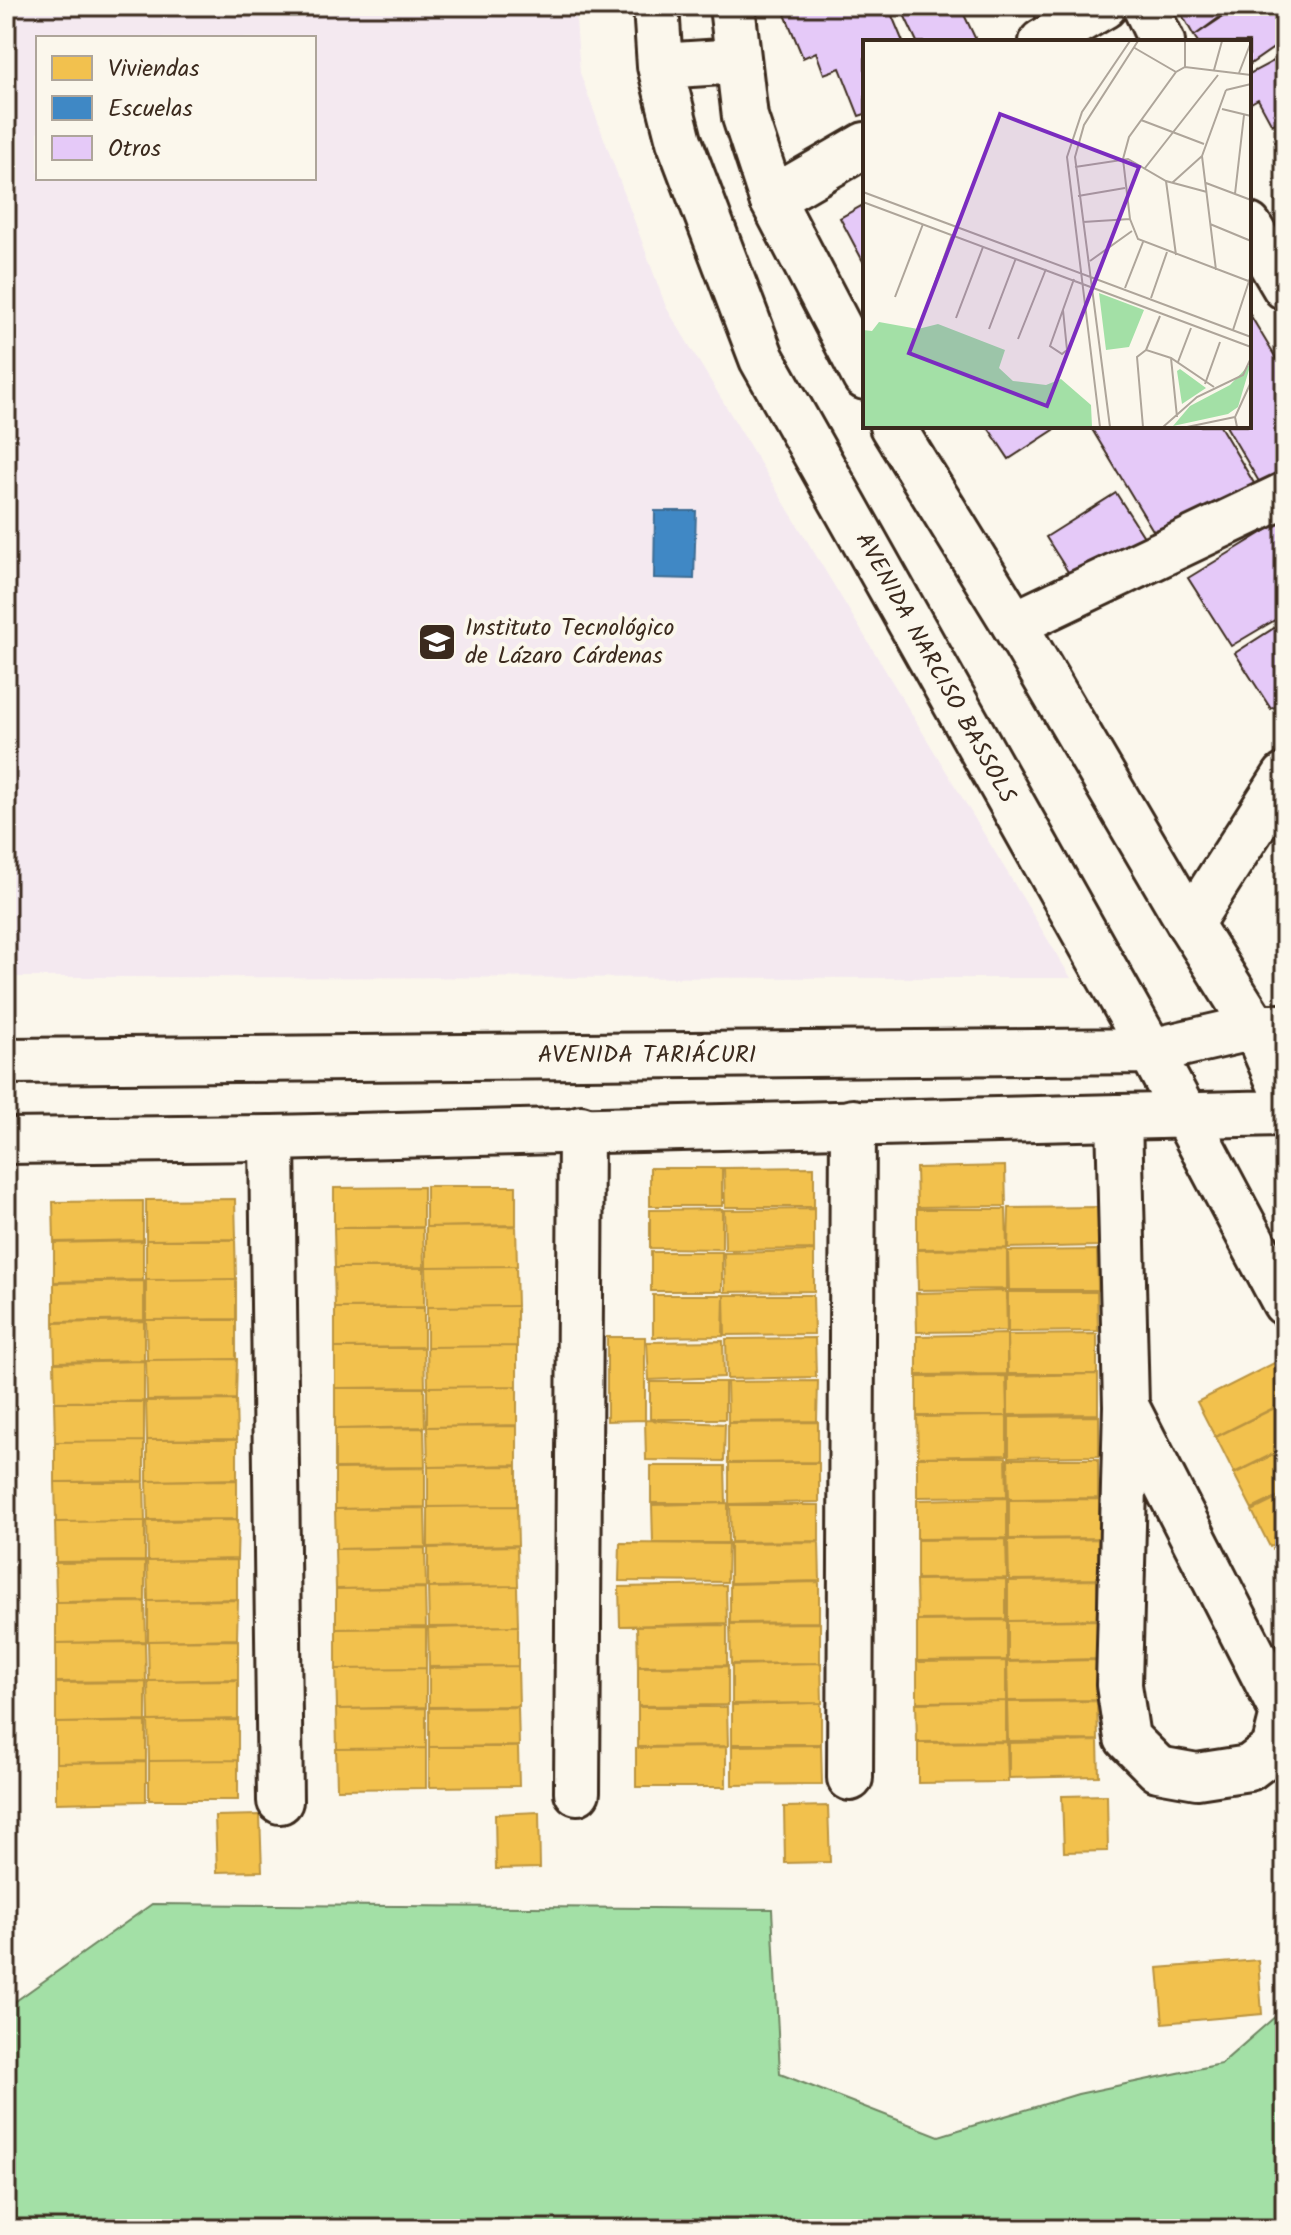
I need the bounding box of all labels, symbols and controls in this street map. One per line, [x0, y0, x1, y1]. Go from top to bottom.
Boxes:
legend [36, 36, 316, 180]
inset map [863, 40, 1251, 428]
text: Viviendas [108, 50, 199, 89]
text: Escuelas [108, 90, 193, 129]
text: Otros [108, 130, 161, 169]
street label: AVENIDA NARCISO BASSOLS [844, 525, 1026, 811]
place label: Instituto Tecnológico de Lázaro Cárdenas [465, 609, 675, 676]
school or university icon: Instituto Tecnológico de Lázaro Cárdenas [416, 621, 458, 663]
street label: AVENIDA TARIÁCURI [538, 1036, 756, 1075]

